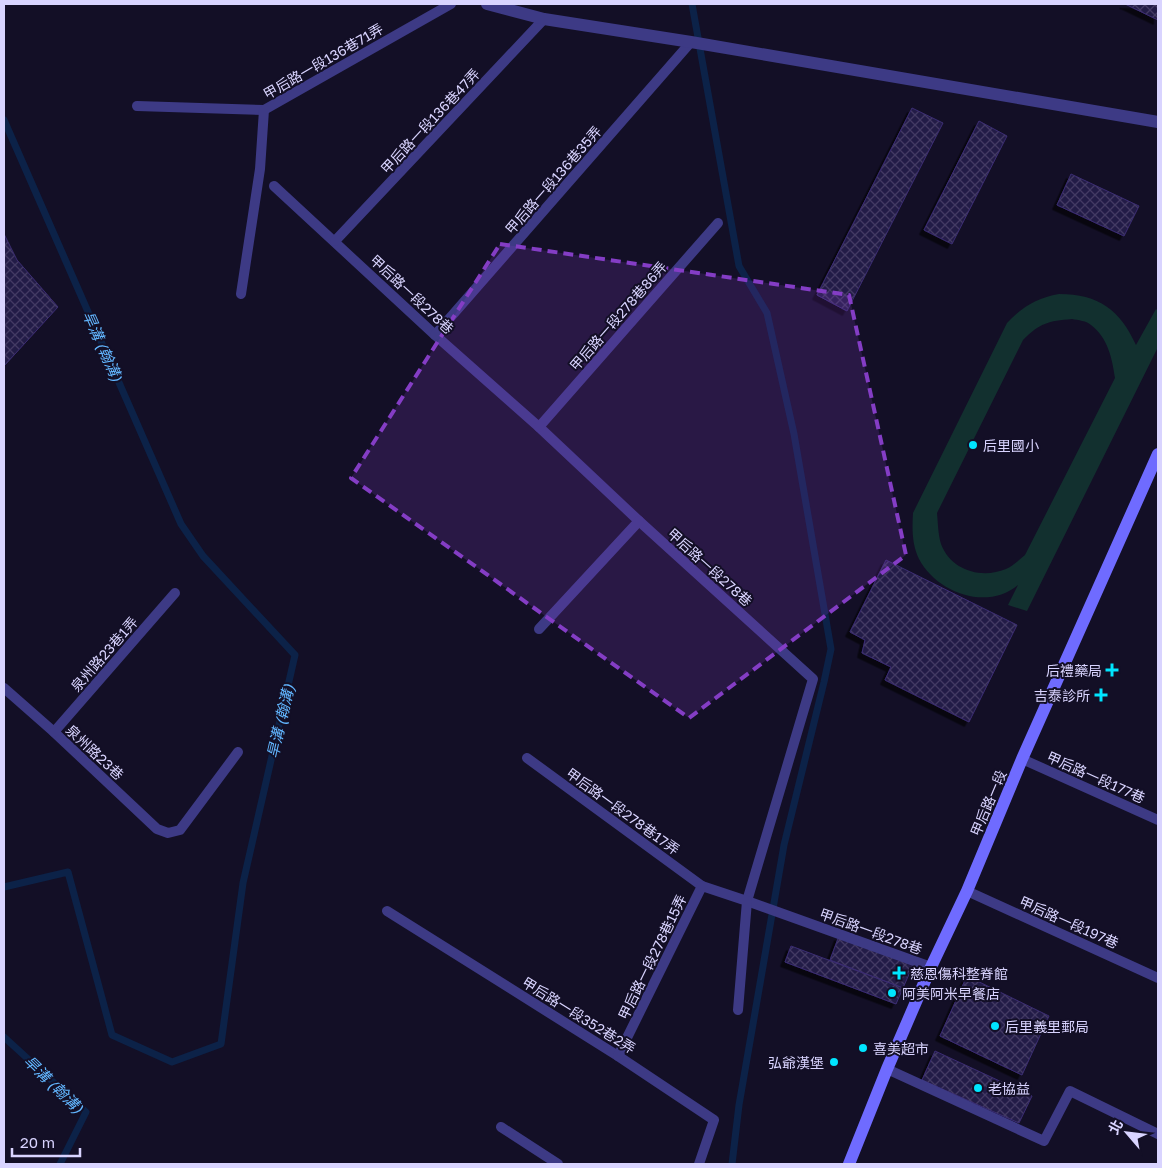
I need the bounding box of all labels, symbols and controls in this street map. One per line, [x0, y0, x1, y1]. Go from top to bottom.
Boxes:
street label: 甲后路一段136巷71弄 [260, 20, 386, 102]
street label: 甲后路一段136巷47弄 [377, 65, 483, 177]
street label: 甲后路一段136巷35弄 [501, 122, 605, 238]
street label: 甲后路一段278巷 [367, 251, 457, 337]
street label: 甲后路一段278巷86弄 [566, 258, 670, 374]
water label: 旱溝 (翰溝) [79, 308, 127, 384]
place label: 后里國小 [983, 437, 1039, 454]
marker: 后里國小 [967, 439, 979, 451]
street label: 甲后路一段278巷 [664, 525, 756, 609]
street label: 泉州路23巷1弄 [67, 613, 141, 695]
place label: 后禮藥局 [1046, 662, 1102, 679]
marker: 后禮藥局 [1106, 664, 1118, 676]
water label: 旱溝 (翰溝) [263, 682, 297, 760]
place label: 吉泰診所 [1034, 687, 1090, 704]
marker: 吉泰診所 [1094, 688, 1108, 702]
street label: 泉州路23巷 [63, 721, 127, 783]
street label: 甲后路一段177巷 [1044, 748, 1148, 806]
street label: 甲后路一段278巷17弄 [563, 764, 683, 858]
street label: 甲后路一段 [967, 767, 1009, 839]
street label: 甲后路一段278巷15弄 [614, 892, 690, 1022]
street label: 甲后路一段197巷 [1017, 893, 1121, 951]
street label: 甲后路一段278巷 [817, 905, 925, 957]
place label: 慈恩傷科整脊館 [910, 965, 1008, 982]
marker: 慈恩傷科整脊館 [892, 966, 906, 980]
street label: 甲后路一段352巷2弄 [519, 973, 639, 1057]
place label: 阿美阿米早餐店 [902, 985, 1000, 1002]
marker: 阿美阿米早餐店 [886, 987, 898, 999]
place label: 后里義里郵局 [1005, 1018, 1089, 1035]
marker: 后里義里郵局 [989, 1020, 1001, 1032]
place label: 喜美超市 [873, 1040, 929, 1057]
marker: 喜美超市 [857, 1042, 869, 1054]
water label: 旱溝 (翰溝) [21, 1051, 87, 1117]
place label: 弘爺漢堡 [768, 1054, 824, 1071]
marker: 弘爺漢堡 [828, 1056, 840, 1068]
place label: 老協益 [988, 1080, 1030, 1097]
marker: 老協益 [972, 1082, 984, 1094]
north arrow [1102, 1108, 1152, 1158]
text: 北 [1104, 1116, 1126, 1137]
scale bar [12, 1126, 80, 1158]
text: 20 m [20, 1133, 55, 1151]

